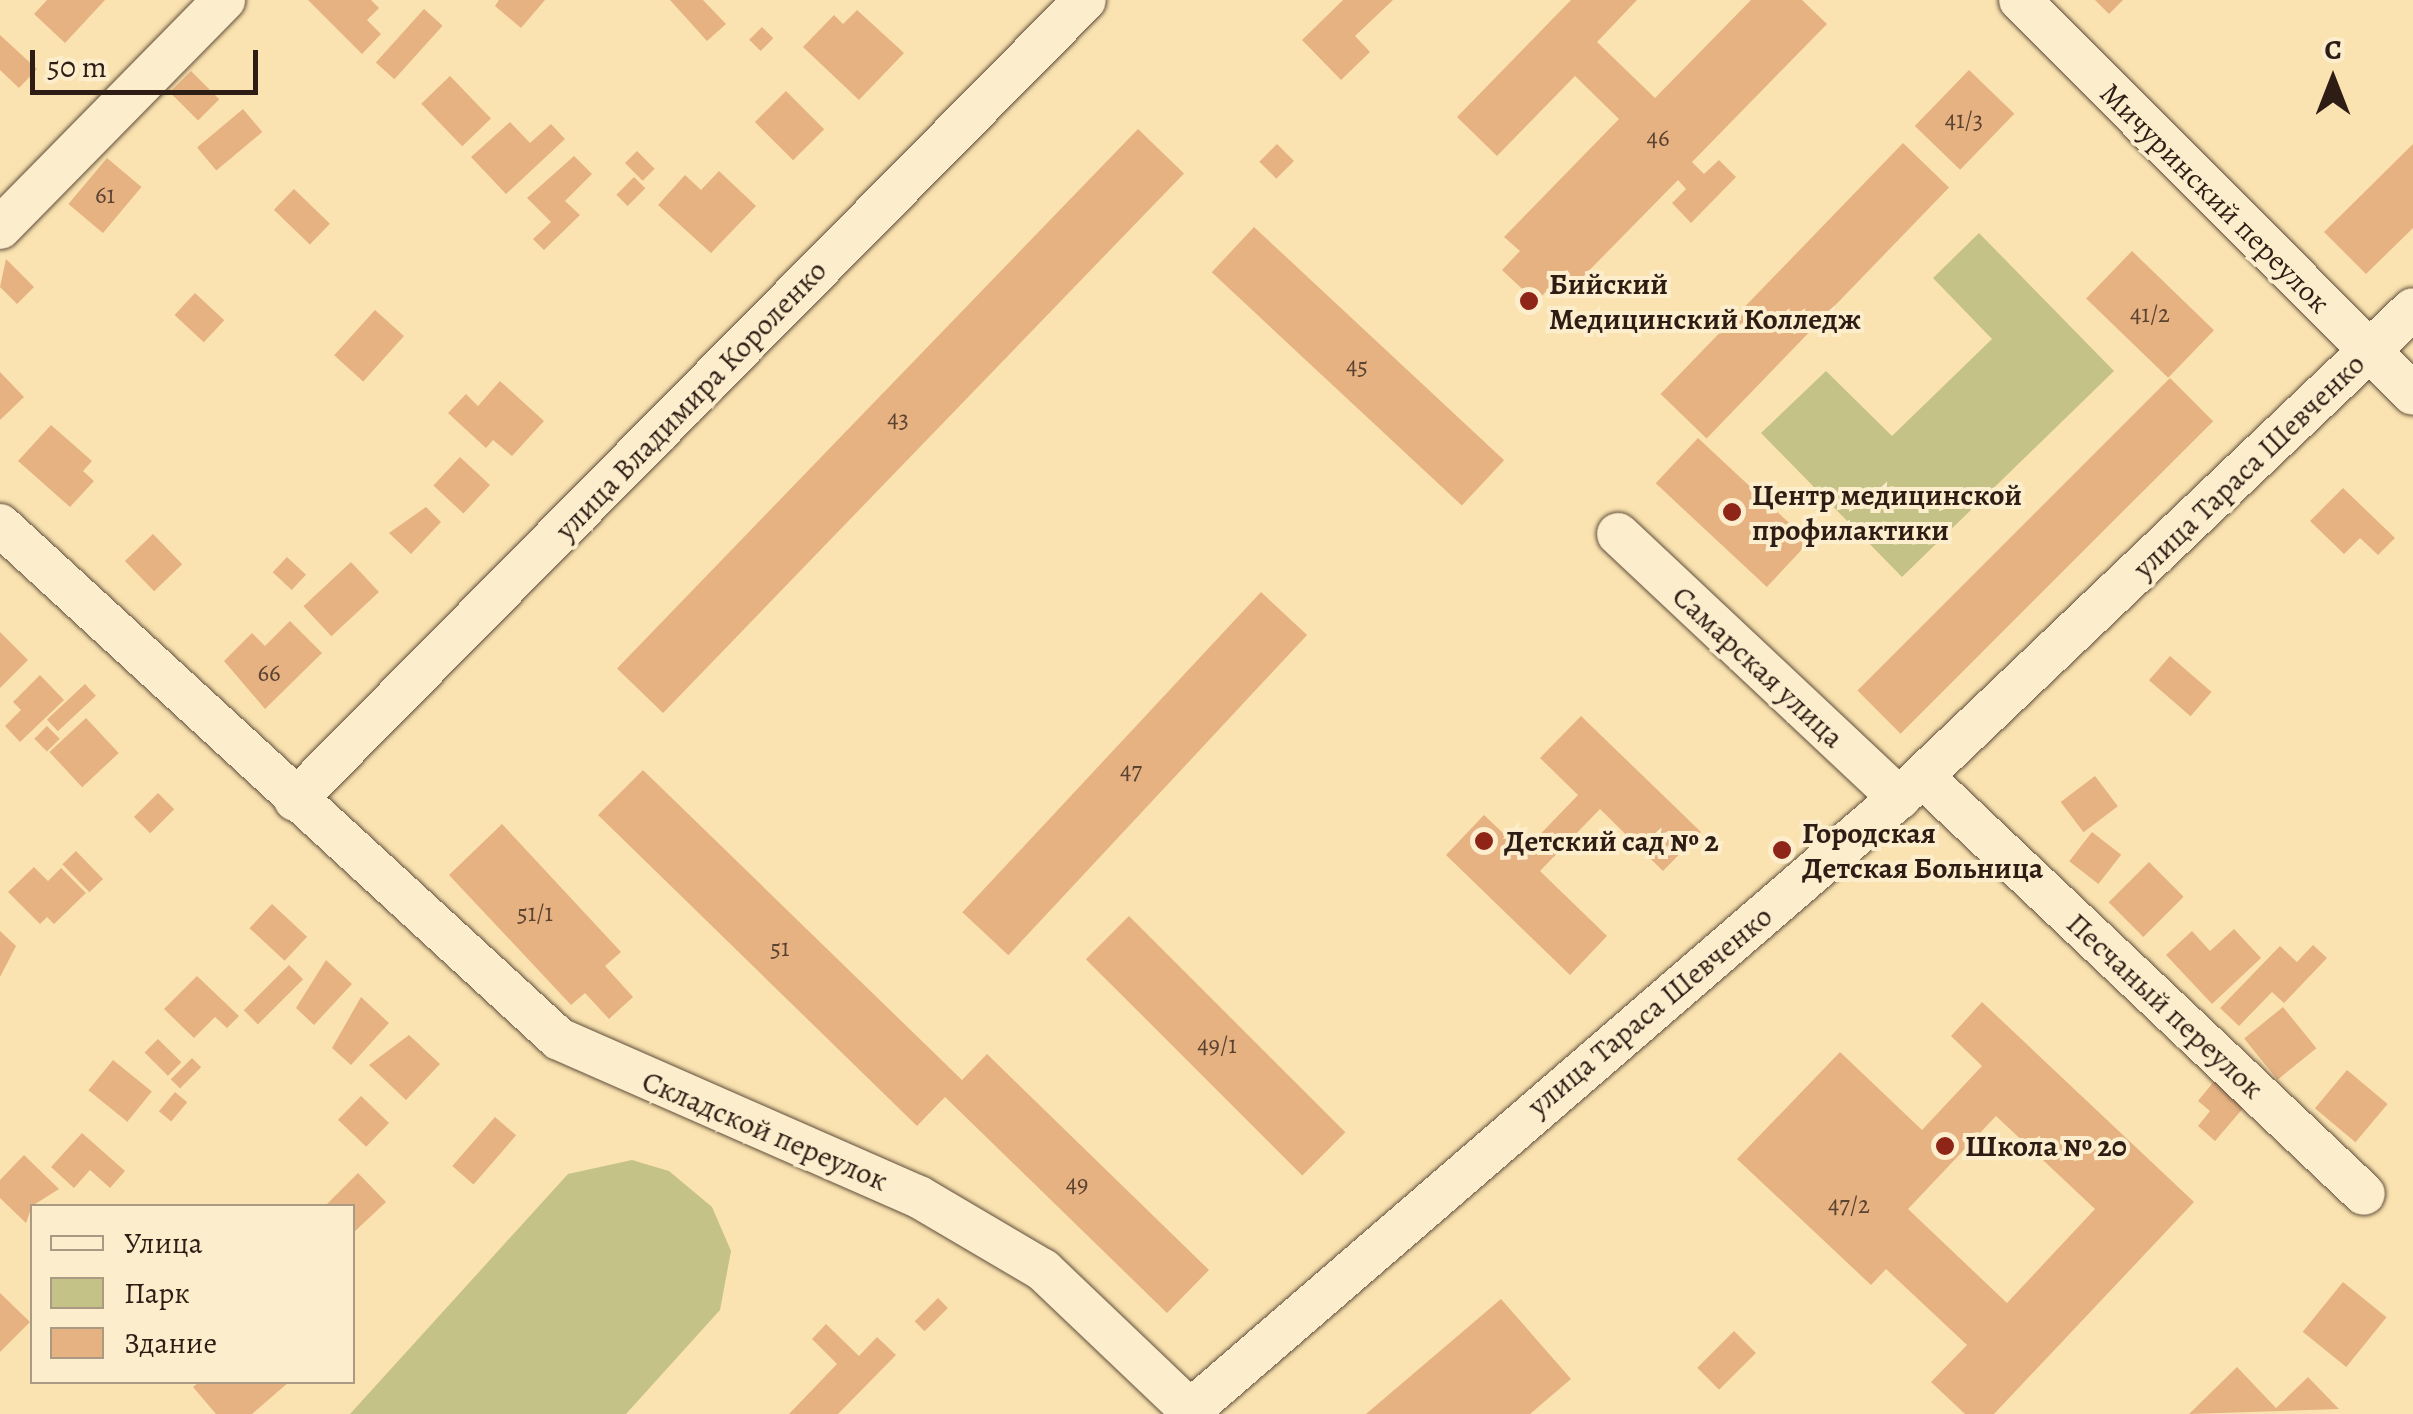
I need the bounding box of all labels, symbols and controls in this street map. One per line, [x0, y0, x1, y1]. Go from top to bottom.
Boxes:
scale bar [35, 30, 262, 92]
north arrow [2283, 30, 2383, 130]
text: С [2324, 31, 2342, 69]
text: 50 m [47, 47, 107, 87]
street label: Мичуринский переулок [2092, 75, 2338, 321]
house number: 41/3 [1945, 105, 1983, 135]
house number: 46 [1647, 123, 1669, 153]
house number: 61 [95, 180, 115, 210]
street label: улица Владимира Короленко [548, 253, 834, 547]
place label: Бийский Медицинский Колледж [1549, 266, 1861, 336]
marker: Бийский Медицинский Колледж [1518, 290, 1540, 312]
house number: 41/2 [2130, 299, 2170, 329]
street label: улица Тараса Шевченко [2126, 346, 2372, 586]
house number: 45 [1346, 351, 1368, 381]
house number: 43 [887, 404, 909, 434]
place label: Центр медицинской профилактики [1752, 477, 2022, 548]
marker: Центр медицинской профилактики [1721, 501, 1743, 523]
street label: Самарская улица [1665, 578, 1851, 756]
house number: 66 [257, 658, 281, 688]
house number: 47 [1120, 756, 1142, 786]
place label: Городская Детская Больница [1802, 815, 2043, 886]
place label: Детский сад № 2 [1504, 823, 1719, 859]
marker: Детский сад № 2 [1473, 830, 1495, 852]
marker: Городская Детская Больница [1771, 839, 1793, 861]
house number: 51/1 [517, 898, 553, 928]
street label: улица Тараса Шевченко [1520, 898, 1780, 1124]
street label: Песчаный переулок [2059, 906, 2271, 1106]
house number: 51 [770, 933, 790, 963]
house number: 49/1 [1197, 1030, 1237, 1060]
street label: Складской переулок [637, 1063, 893, 1199]
place label: Школа № 20 [1965, 1128, 2127, 1164]
marker: Школа № 20 [1934, 1135, 1956, 1157]
house number: 49 [1066, 1169, 1088, 1199]
house number: 47/2 [1828, 1190, 1870, 1220]
legend [30, 1204, 355, 1384]
text: Улица [124, 1223, 203, 1263]
text: Парк [124, 1273, 190, 1313]
text: Здание [124, 1323, 217, 1363]

